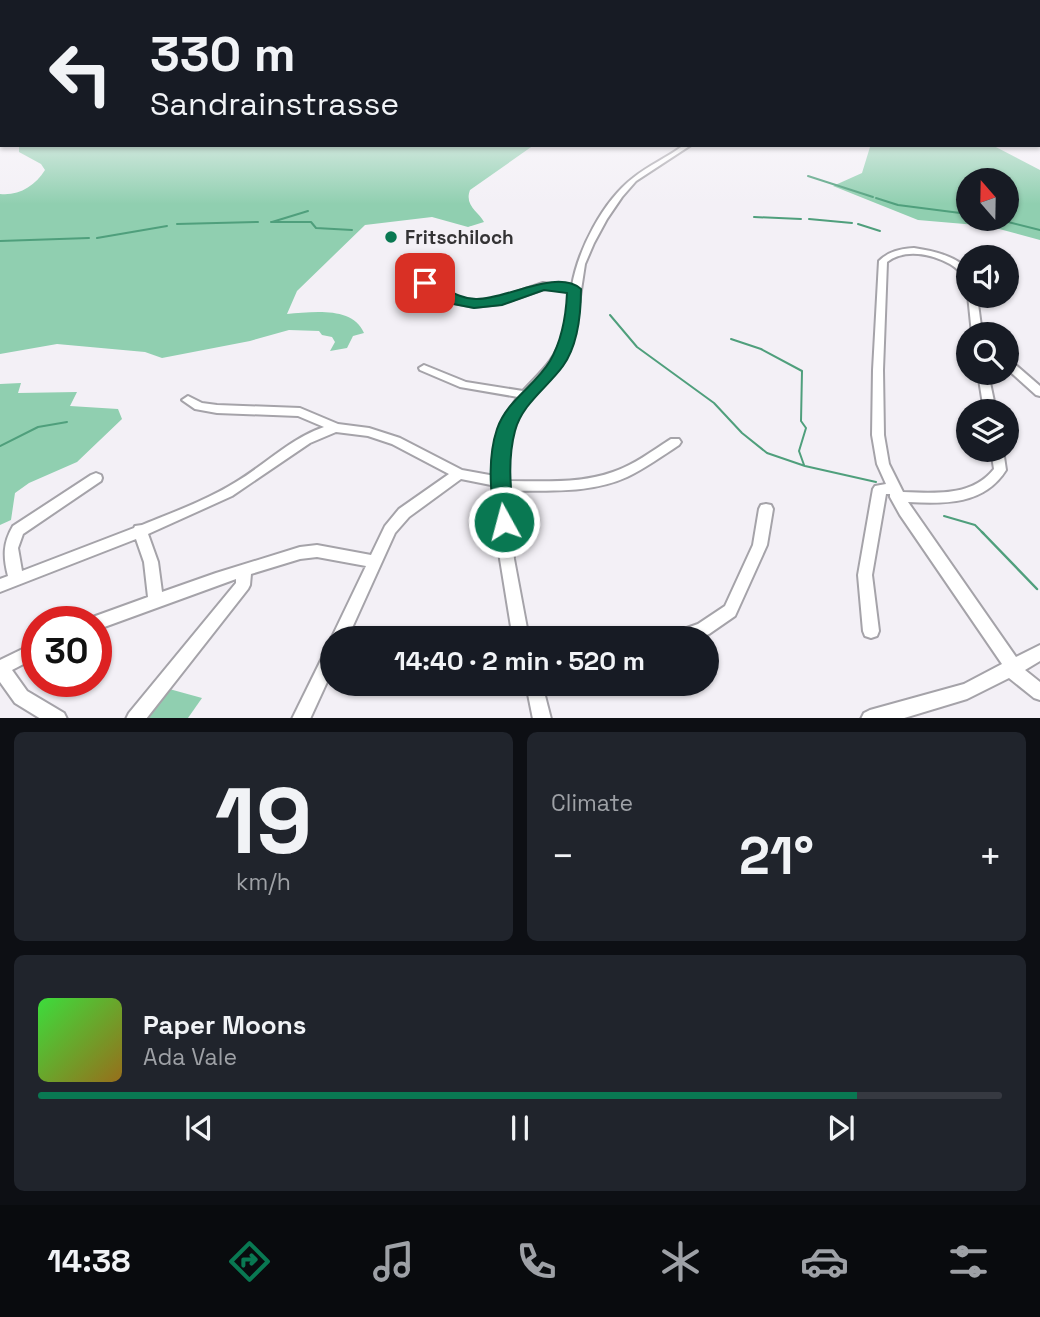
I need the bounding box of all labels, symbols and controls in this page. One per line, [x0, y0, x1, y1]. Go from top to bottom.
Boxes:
text: 330 m [150, 23, 296, 85]
icon: left [35, 28, 126, 119]
text: Sandrainstrasse [150, 84, 399, 124]
north arrow [956, 168, 1018, 231]
map controls [956, 168, 1019, 462]
place label: Fritschiloch [405, 225, 514, 250]
marker: Fritschiloch [383, 229, 399, 245]
button: sound [956, 245, 1019, 308]
pin [395, 253, 455, 313]
icon: arrive [406, 264, 444, 302]
button: search [956, 322, 1019, 385]
button: layers [956, 399, 1019, 462]
position arrow [467, 485, 541, 559]
speed limit sign: 30 [21, 606, 112, 697]
text: 14:40 · 2 min · 520 m [394, 644, 645, 678]
text: 19 [215, 763, 312, 880]
text: Climate [551, 788, 633, 818]
text: 21° [739, 823, 814, 889]
text: − [551, 832, 575, 880]
text: + [978, 832, 1002, 880]
text: km/h [236, 867, 291, 897]
text: Paper Moons [143, 1008, 306, 1042]
text: Ada Vale [143, 1042, 237, 1072]
icon: previous [180, 1109, 218, 1147]
icon: pause [501, 1109, 539, 1147]
icon: next [822, 1109, 860, 1147]
icon: directions [225, 1237, 274, 1286]
icon: music [369, 1237, 418, 1286]
icon: phone [512, 1237, 561, 1286]
icon: climate [656, 1237, 705, 1286]
icon: car [800, 1237, 849, 1286]
icon: filters [944, 1237, 993, 1286]
text: 14:38 [47, 1241, 130, 1281]

